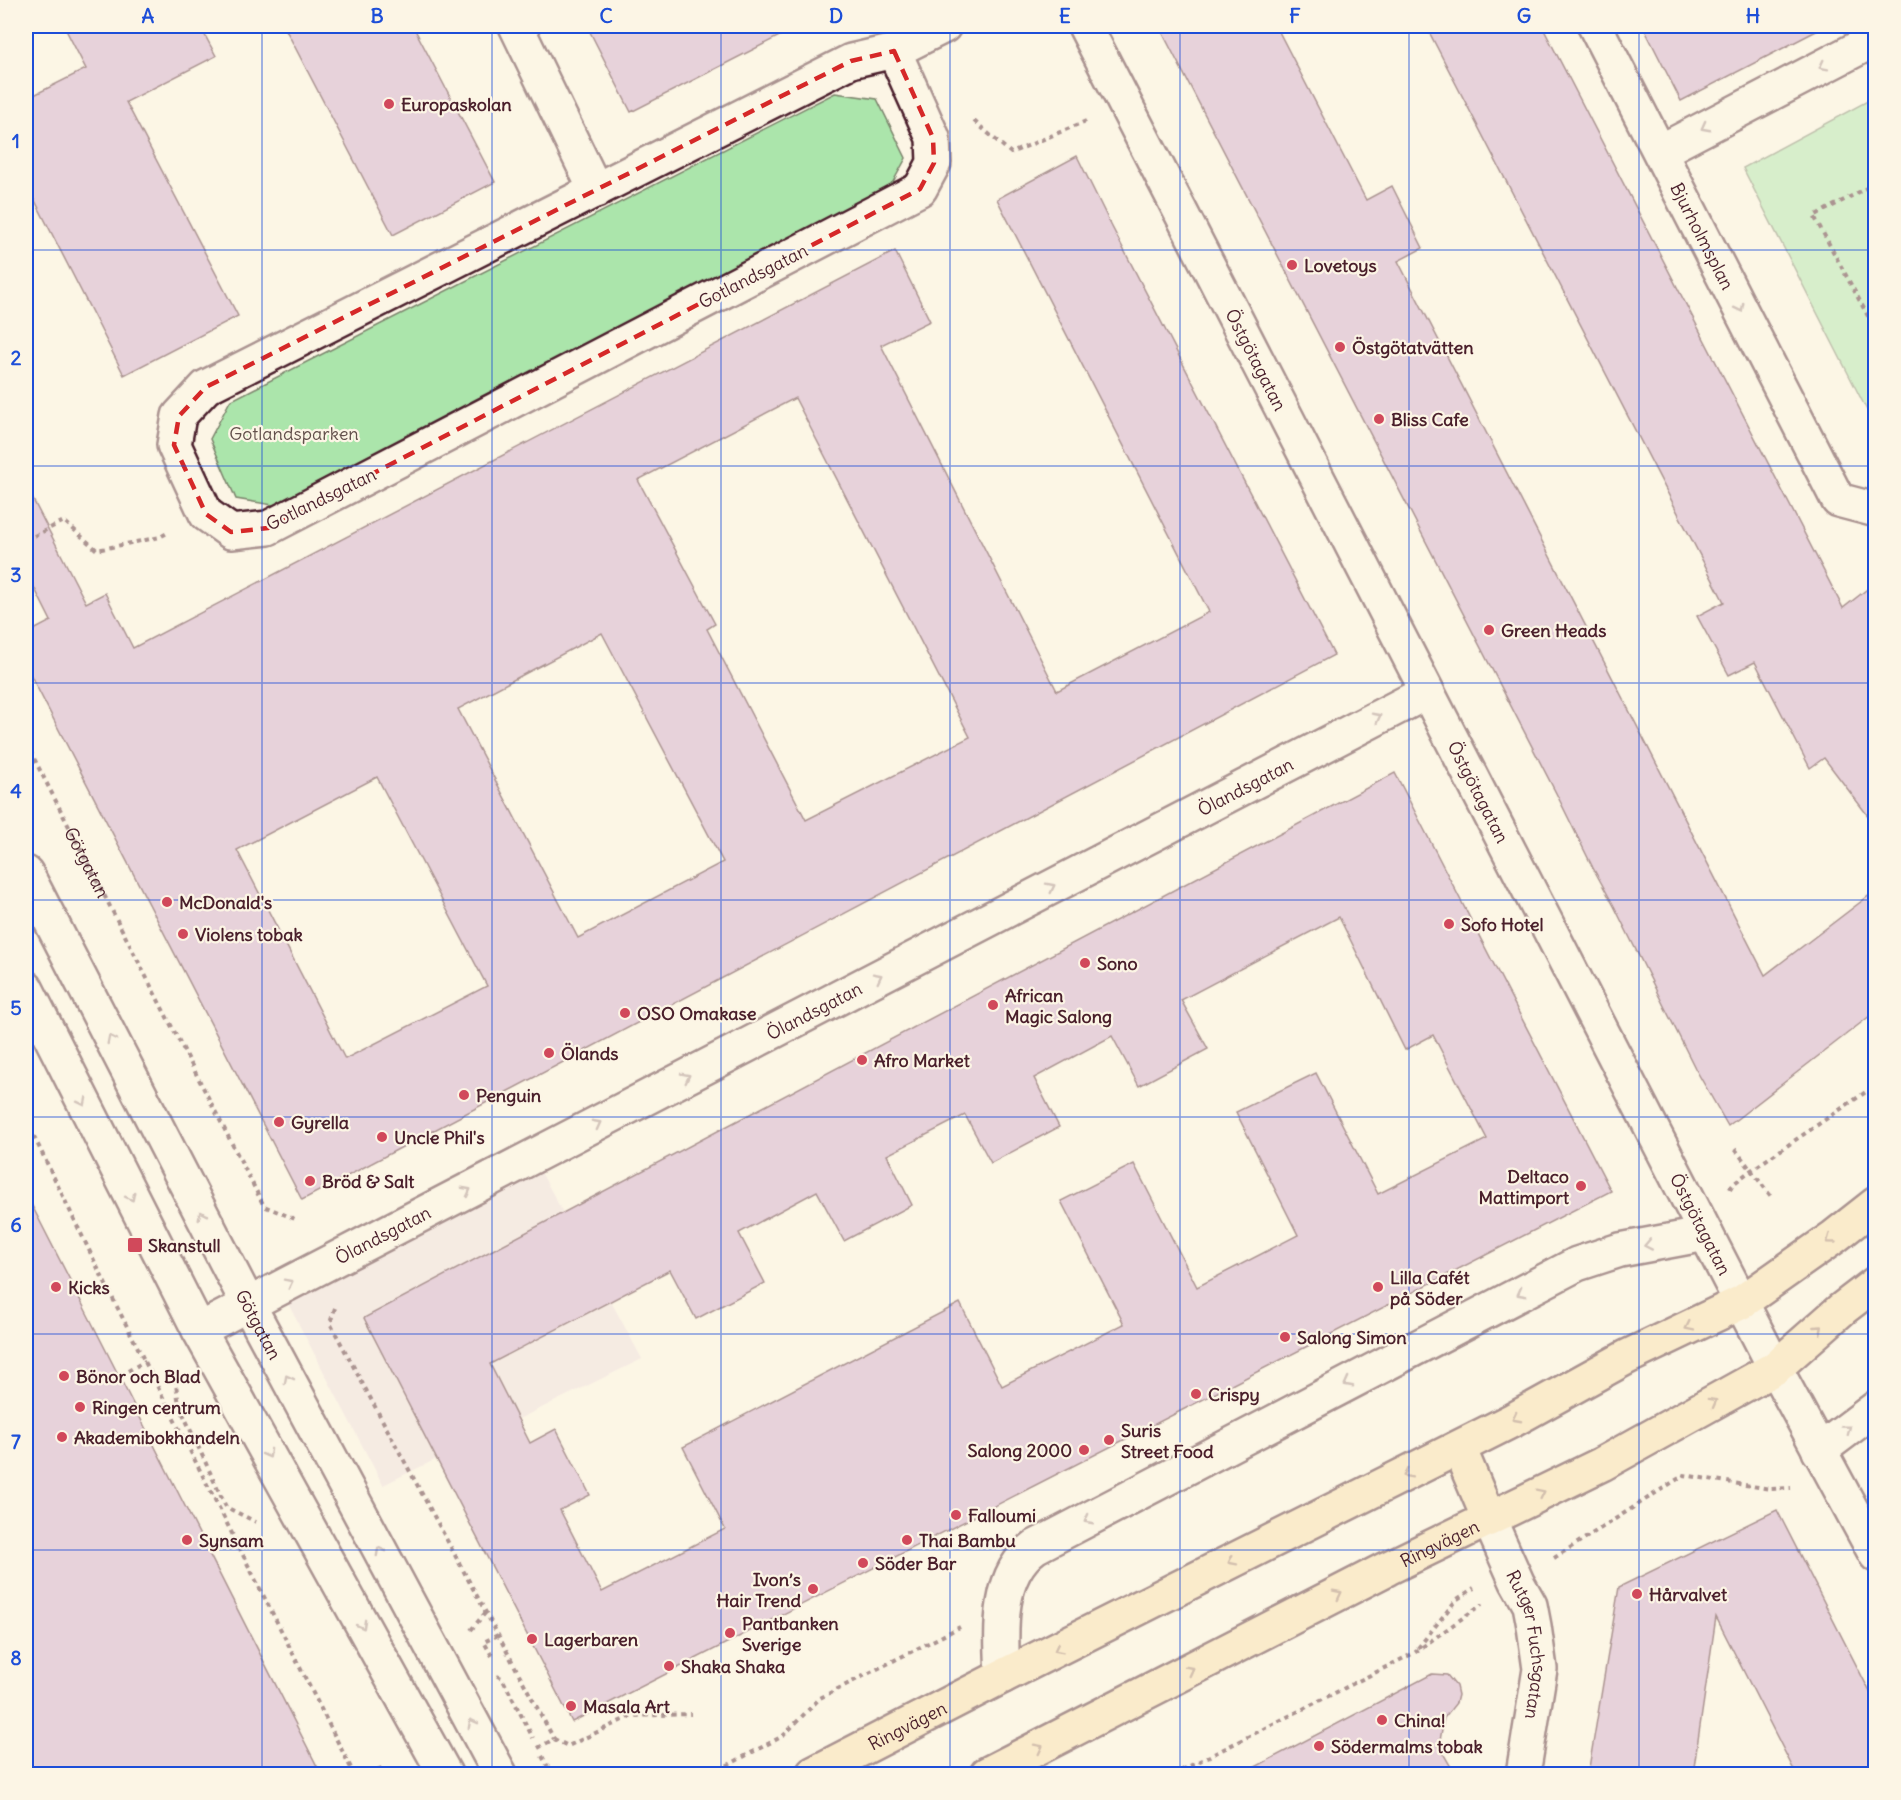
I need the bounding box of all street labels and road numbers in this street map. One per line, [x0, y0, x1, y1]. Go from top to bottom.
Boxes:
street label: Bjurholmsplan [1666, 179, 1740, 293]
street label: Gotlandsgatan [694, 239, 812, 313]
street label: Östgötagatan [1221, 305, 1292, 414]
street label: Gotlandsgatan [262, 462, 380, 536]
street label: Östgötagatan [1443, 737, 1514, 847]
street label: Ölandsgatan [1194, 752, 1297, 821]
street label: Götgatan [60, 823, 115, 901]
street label: Ölandsgatan [762, 976, 866, 1045]
street label: Östgötagatan [1665, 1169, 1737, 1279]
street label: Ölandsgatan [331, 1200, 434, 1269]
street label: Götgatan [231, 1285, 287, 1363]
street label: Ringvägen [1396, 1514, 1483, 1572]
street label: Rutger Fuchsgatan [1502, 1566, 1552, 1721]
street label: Ringvägen [864, 1696, 950, 1755]

